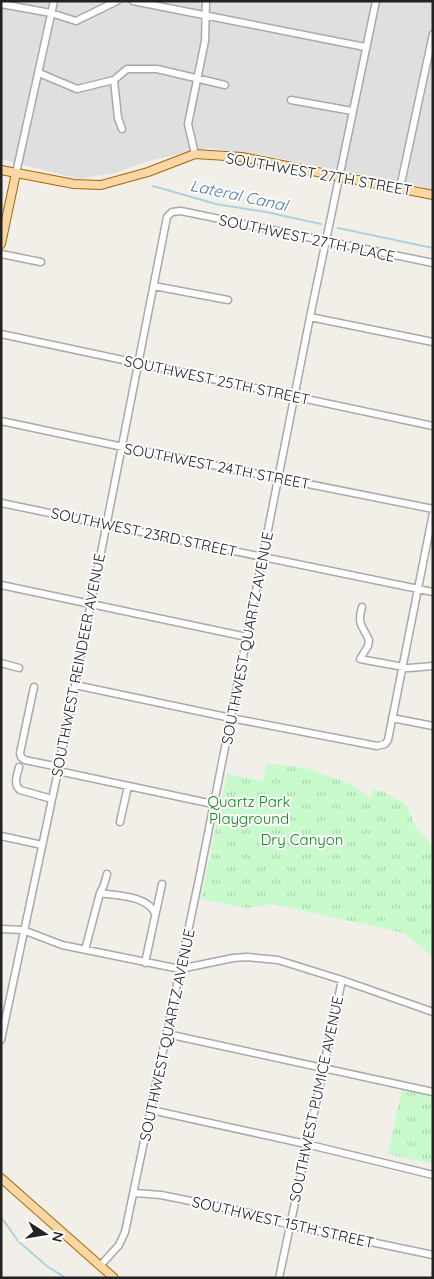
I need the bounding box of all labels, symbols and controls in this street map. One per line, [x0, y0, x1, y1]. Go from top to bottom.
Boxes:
street label: SOUTHWEST 27TH STREET [225, 148, 413, 200]
water label: Lateral Canal [188, 175, 292, 216]
street label: SOUTHWEST 27TH PLACE [217, 210, 397, 266]
street label: SOUTHWEST 25TH STREET [123, 351, 311, 409]
street label: SOUTHWEST 24TH STREET [123, 439, 311, 493]
street label: SOUTHWEST 23RD STREET [49, 503, 239, 561]
street label: SOUTHWEST QUARTZ AVENUE [217, 530, 277, 746]
street label: SOUTHWEST REINDEER AVENUE [47, 552, 109, 778]
park label: Quartz Park Playground [207, 792, 291, 828]
park label: Dry Canyon [261, 830, 343, 849]
street label: SOUTHWEST QUARTZ AVENUE [135, 927, 199, 1143]
street label: SOUTHWEST PUMICE AVENUE [285, 994, 347, 1204]
street label: SOUTHWEST 15TH STREET [190, 1192, 376, 1252]
north arrow [20, 1209, 70, 1259]
text: N [48, 1230, 68, 1244]

